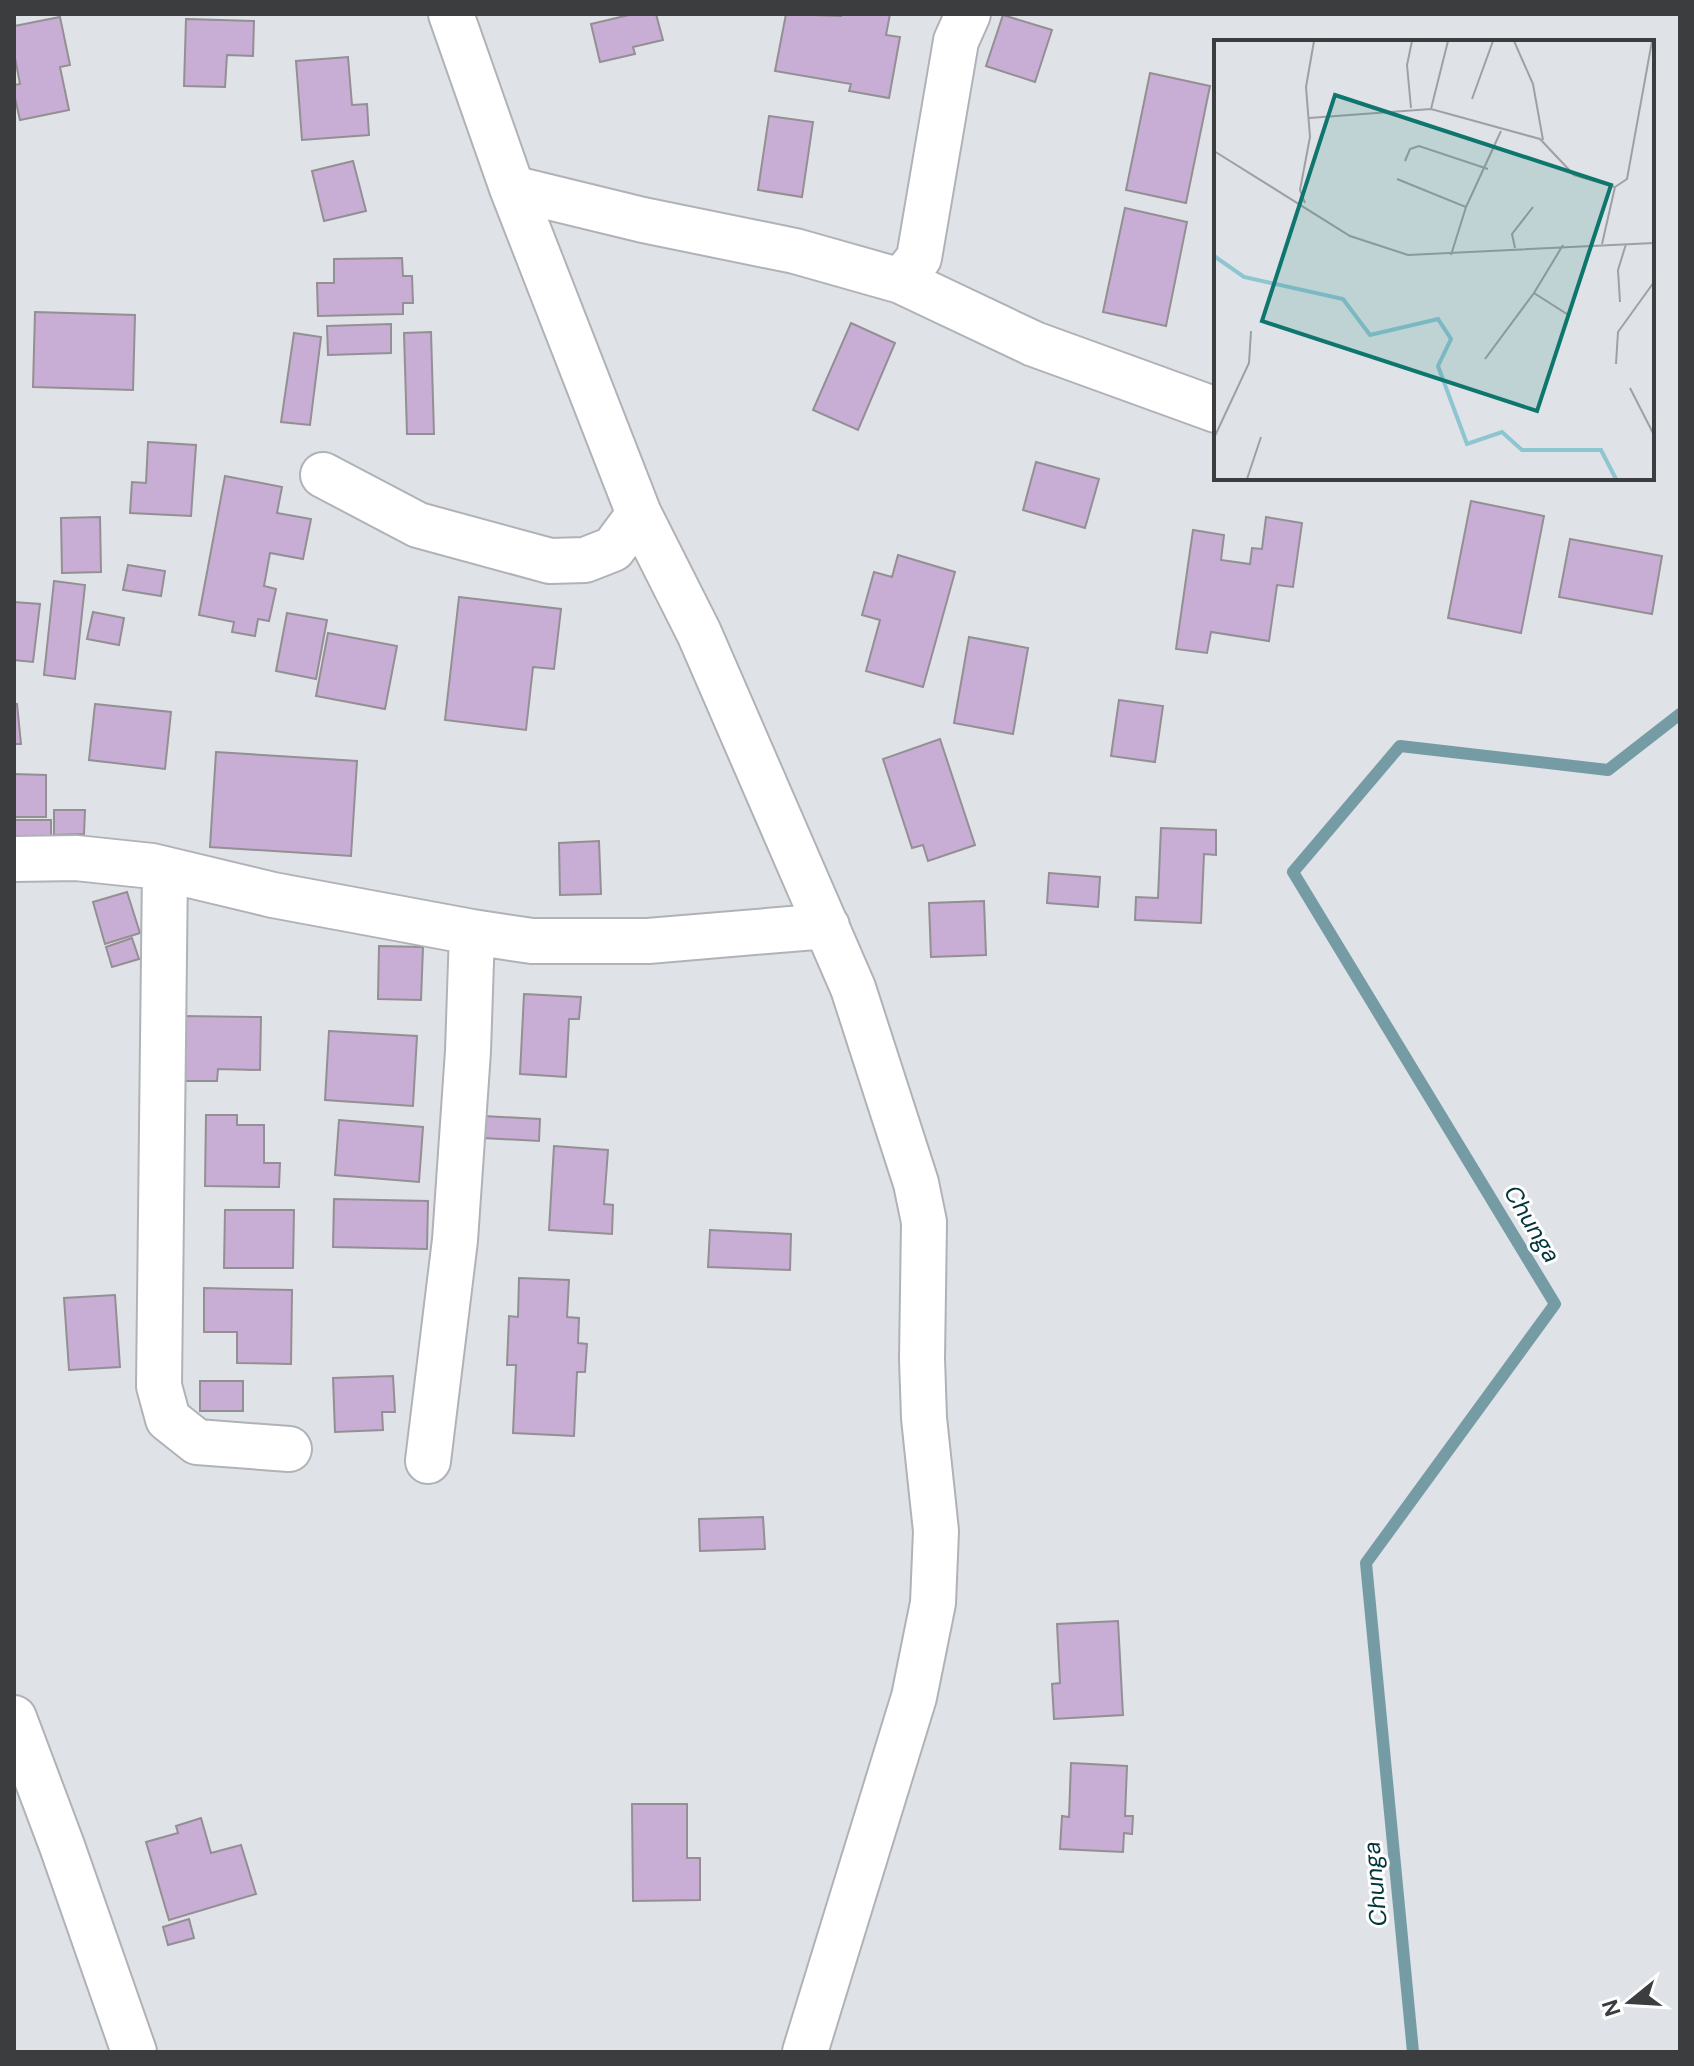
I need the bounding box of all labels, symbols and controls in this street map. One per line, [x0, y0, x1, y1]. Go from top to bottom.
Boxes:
inset map [1214, 40, 1654, 480]
water label: Chunga [1497, 1179, 1568, 1268]
water label: Chunga [1355, 1840, 1394, 1928]
north arrow [1590, 1962, 1670, 2042]
text: N [1595, 1996, 1628, 2020]

